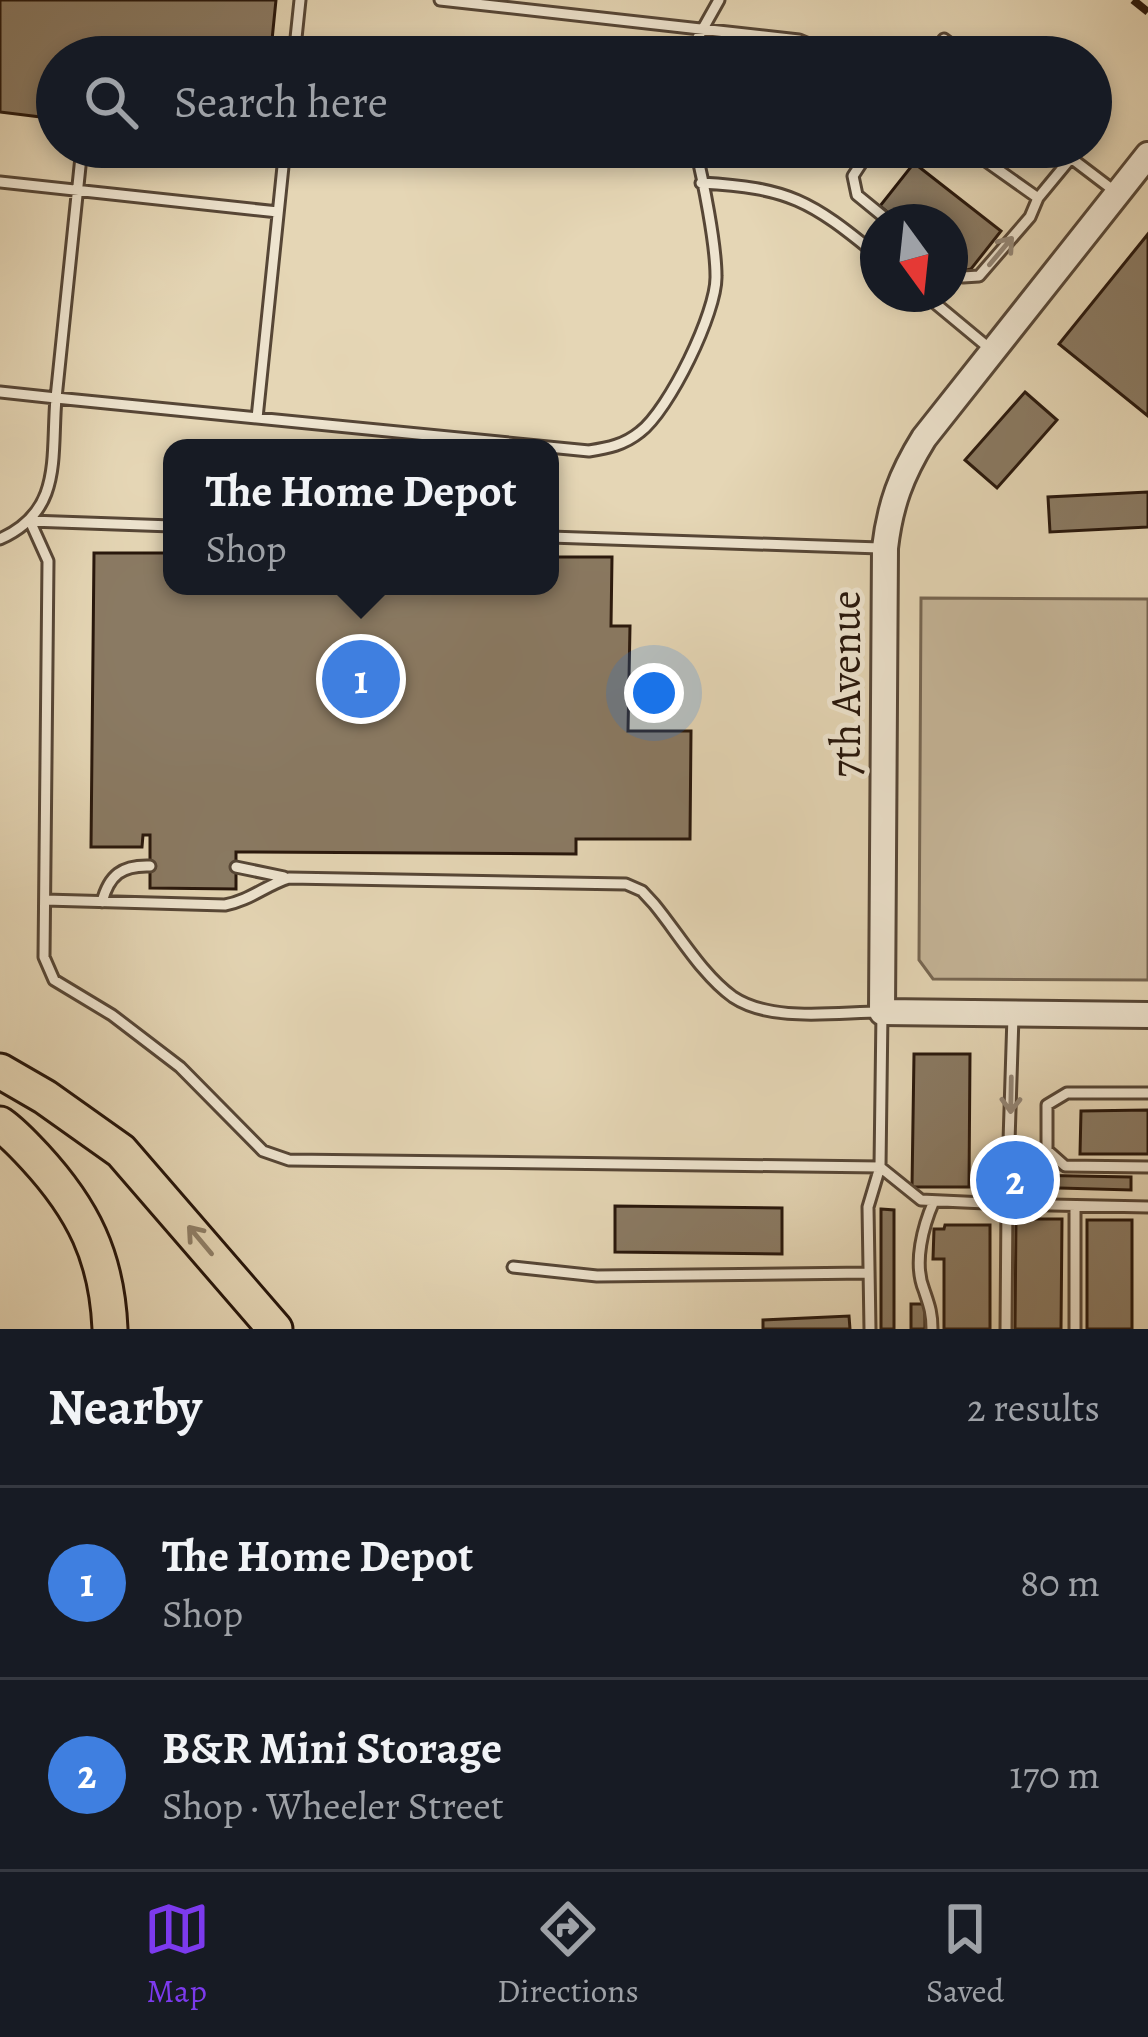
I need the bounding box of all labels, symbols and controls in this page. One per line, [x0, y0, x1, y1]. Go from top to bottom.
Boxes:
search box [36, 36, 1112, 168]
icon: search [78, 69, 144, 135]
text: Search here [174, 71, 388, 133]
north arrow [860, 204, 968, 312]
one-way arrow [986, 236, 1014, 267]
popup [163, 439, 559, 595]
text: The Home Depot [205, 460, 517, 522]
text: Shop [205, 522, 287, 575]
street label: 7th Avenue [817, 590, 874, 778]
pin: 1 [322, 634, 400, 724]
your location [624, 663, 684, 723]
one-way arrow [999, 1075, 1022, 1114]
pin: 2 [976, 1135, 1054, 1225]
one-way arrow [186, 1225, 214, 1256]
text: Nearby [48, 1372, 202, 1442]
text: 2 results [967, 1381, 1100, 1434]
text: The Home Depot [162, 1525, 473, 1587]
text: 1 [80, 1556, 94, 1609]
text: 80 m [1020, 1556, 1100, 1609]
text: Shop [162, 1587, 243, 1640]
text: B&R Mini Storage [162, 1717, 502, 1779]
text: 2 [78, 1748, 96, 1801]
text: 170 m [1009, 1748, 1100, 1801]
text: Shop · Wheeler Street [162, 1779, 504, 1832]
tab: Map [144, 1896, 210, 2013]
tab: Directions [497, 1896, 639, 2013]
tab: Saved [926, 1896, 1004, 2013]

